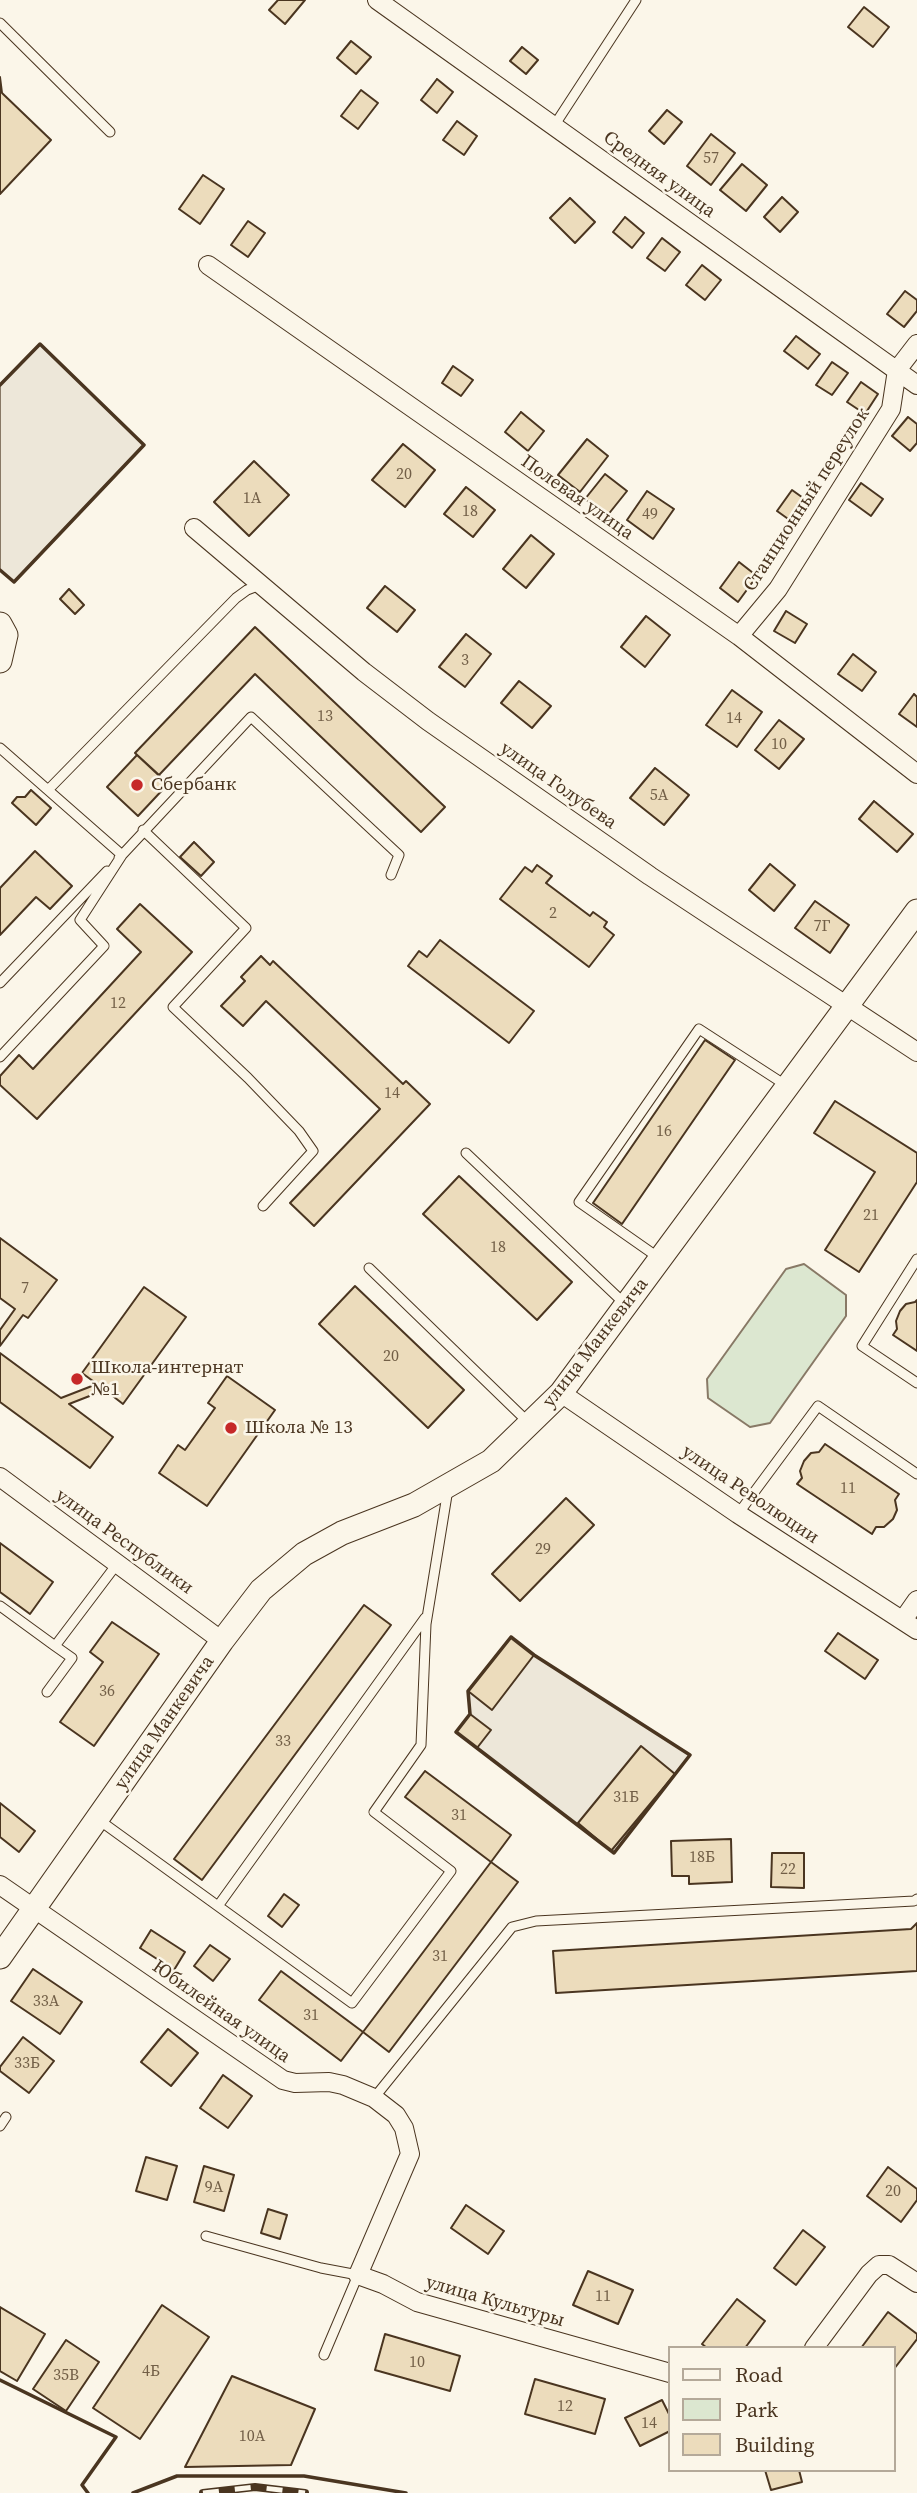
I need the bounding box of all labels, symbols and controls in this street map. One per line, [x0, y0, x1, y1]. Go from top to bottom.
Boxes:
street label: Средняя улица [598, 127, 720, 223]
house number: 57 [703, 149, 719, 169]
street label: Станционный переулок [739, 404, 875, 596]
street label: Полевая улица [516, 451, 638, 545]
house number: 20 [396, 465, 412, 485]
house number: 1А [243, 489, 261, 509]
house number: 18 [462, 502, 478, 522]
house number: 49 [642, 505, 658, 525]
house number: 3 [461, 651, 469, 671]
house number: 13 [317, 707, 333, 727]
house number: 14 [726, 709, 742, 729]
house number: 10 [771, 735, 787, 755]
street label: улица Голубева [495, 737, 621, 835]
place label: Сбербанк [151, 774, 236, 796]
marker: Сбербанк [129, 777, 145, 793]
house number: 5А [650, 786, 668, 806]
house number: 2 [549, 904, 557, 924]
house number: 7Г [814, 917, 830, 937]
house number: 12 [110, 994, 126, 1014]
house number: 14 [384, 1084, 400, 1104]
house number: 16 [656, 1122, 672, 1142]
house number: 21 [863, 1206, 879, 1226]
house number: 18 [490, 1238, 506, 1258]
street label: улица Манкевича [538, 1274, 654, 1412]
house number: 7 [21, 1279, 29, 1299]
house number: 20 [383, 1347, 399, 1367]
place label: Школа-интернат №1 [91, 1357, 243, 1401]
marker: Школа-интернат №1 [69, 1371, 85, 1387]
place label: Школа № 13 [245, 1417, 353, 1439]
marker: Школа № 13 [223, 1420, 239, 1436]
street label: улица Революции [677, 1441, 823, 1549]
house number: 11 [840, 1479, 856, 1499]
street label: улица Республики [51, 1484, 197, 1600]
house number: 29 [535, 1540, 551, 1560]
street label: улица Манкевича [110, 1652, 220, 1794]
house number: 36 [99, 1682, 115, 1702]
house number: 33 [275, 1732, 291, 1752]
house number: 31Б [613, 1788, 639, 1808]
house number: 31 [451, 1806, 467, 1826]
house number: 18Б [689, 1848, 715, 1868]
house number: 22 [780, 1860, 796, 1880]
house number: 31 [432, 1947, 448, 1967]
street label: Юбилейная улица [147, 1956, 295, 2068]
house number: 33А [33, 1992, 59, 2012]
house number: 31 [303, 2006, 319, 2026]
house number: 33Б [14, 2054, 40, 2074]
house number: 9А [205, 2178, 223, 2198]
house number: 20 [885, 2182, 901, 2202]
street label: улица Культуры [423, 2271, 567, 2333]
house number: 11 [595, 2287, 611, 2307]
legend [668, 2346, 896, 2472]
house number: 10 [409, 2353, 425, 2373]
text: Road [735, 2360, 783, 2389]
house number: 4Б [142, 2362, 160, 2382]
house number: 35В [53, 2366, 79, 2386]
text: Park [735, 2395, 778, 2424]
house number: 12 [557, 2397, 573, 2417]
house number: 14 [641, 2414, 657, 2434]
house number: 10А [239, 2427, 265, 2447]
text: Building [735, 2430, 814, 2459]

